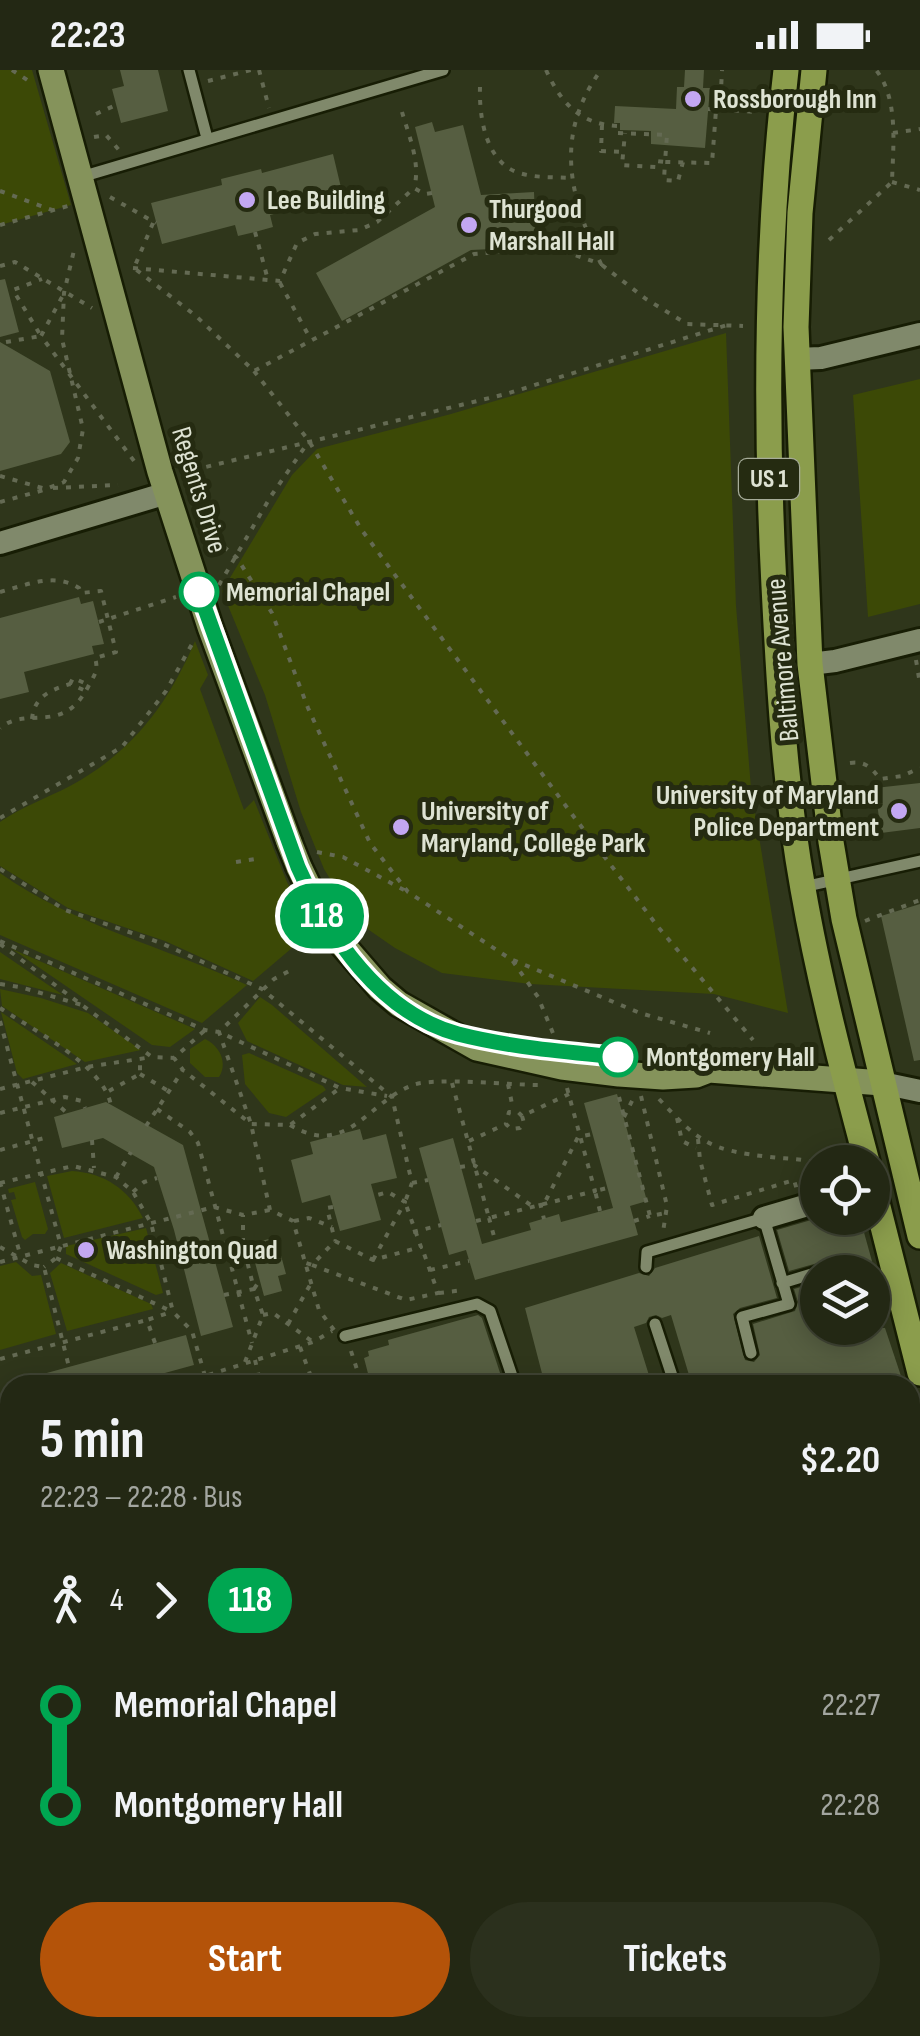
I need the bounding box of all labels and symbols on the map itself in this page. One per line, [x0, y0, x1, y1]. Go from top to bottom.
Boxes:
place label: Rossborough Inn [713, 83, 877, 116]
marker: Rossborough Inn [682, 88, 704, 110]
place label: Lee Building [267, 184, 385, 217]
marker: Lee Building [236, 189, 258, 211]
place label: Thurgood Marshall Hall [489, 193, 615, 258]
marker: Thurgood Marshall Hall [458, 214, 480, 236]
street label: Regents Drive [164, 423, 234, 557]
road number: US 1 [739, 459, 799, 499]
marker: Memorial Chapel [180, 573, 218, 611]
place label: Memorial Chapel [226, 576, 390, 609]
street label: Baltimore Avenue [759, 577, 807, 743]
place label: University of Maryland Police Department [656, 779, 879, 844]
place label: University of Maryland, College Park [421, 795, 646, 860]
marker: University of Maryland Police Department [888, 800, 910, 822]
marker: University of Maryland, College Park [390, 816, 412, 838]
line badge: 118 [264, 884, 380, 948]
marker: Montgomery Hall [599, 1038, 637, 1076]
place label: Montgomery Hall [646, 1041, 815, 1074]
place label: Washington Quad [106, 1234, 278, 1267]
marker: Washington Quad [75, 1239, 97, 1261]

